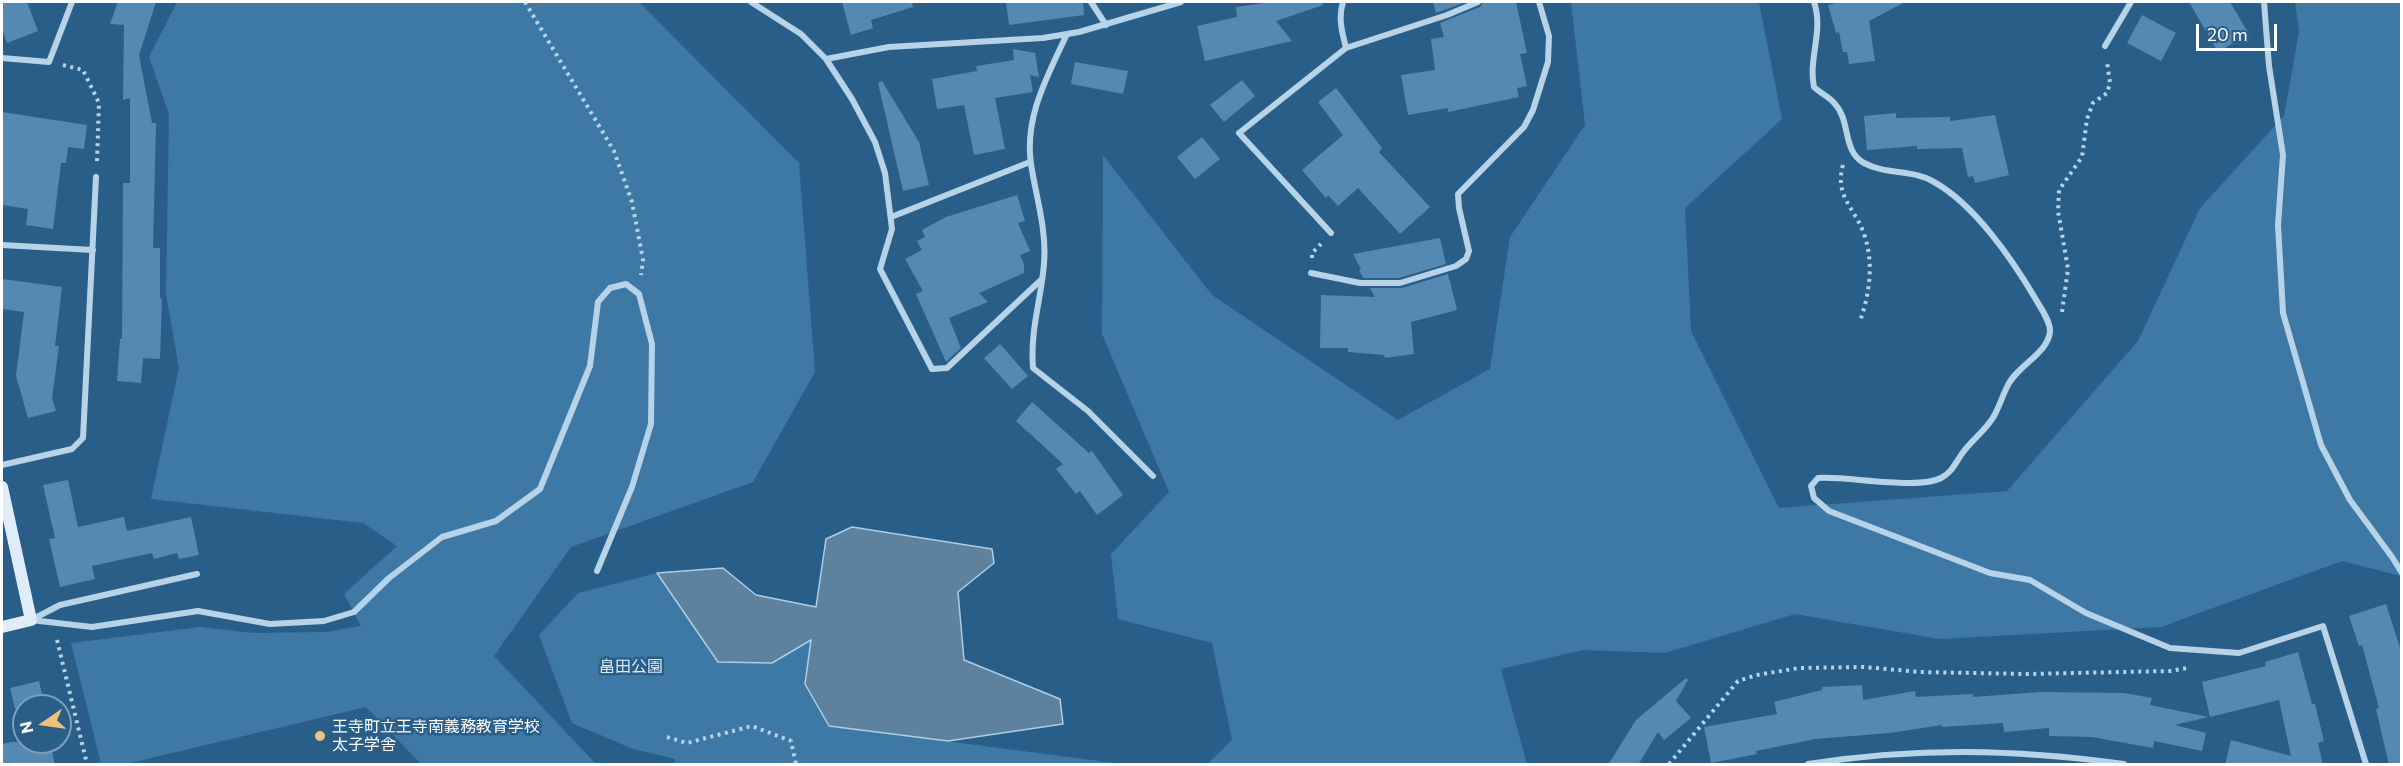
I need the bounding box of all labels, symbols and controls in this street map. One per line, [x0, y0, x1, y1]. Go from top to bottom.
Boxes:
scale bar [2199, 12, 2280, 50]
text: 20 m [2207, 23, 2248, 45]
park label: 畠田公園 [599, 657, 663, 677]
north arrow [12, 694, 72, 754]
place label: 王寺町立王寺南義務教育学校 太子学舎 [332, 717, 540, 755]
text: N [15, 720, 37, 736]
marker: 王寺町立王寺南義務教育学校 太子学舎 [313, 729, 327, 743]

